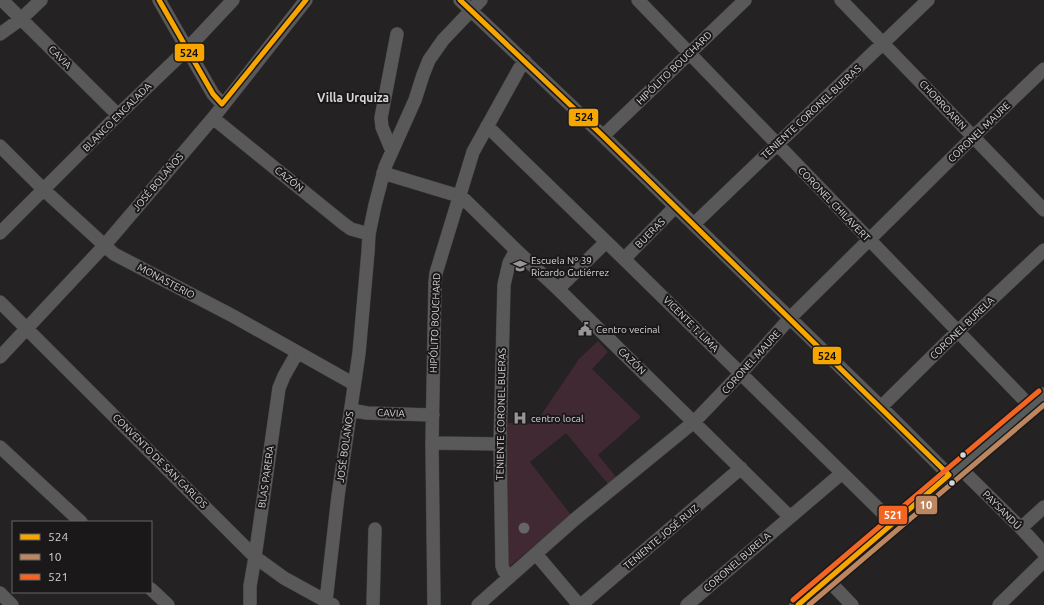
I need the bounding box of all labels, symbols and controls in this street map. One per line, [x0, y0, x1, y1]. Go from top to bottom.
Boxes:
street label: HIPÓLITO BOUCHARD [633, 29, 714, 107]
street label: CAVIA [46, 43, 74, 71]
line badge: 524 [174, 43, 205, 62]
text: 524 [180, 47, 198, 59]
street label: TENIENTE CORONEL BUERAS [759, 63, 863, 161]
street label: CHORROARIN [917, 78, 969, 132]
street label: BLANCO ENCALADA [80, 80, 154, 154]
district label: Villa Urquiza [317, 91, 389, 104]
street label: CORONEL MAURE [946, 99, 1012, 164]
line badge: 524 [568, 108, 599, 127]
text: 524 [575, 111, 593, 123]
street label: JOSÉ BOLAÑOS [130, 150, 185, 213]
street label: CAZÓN [273, 163, 306, 194]
street label: CORONEL CHILAVERT [796, 165, 873, 244]
street label: BUERAS [633, 216, 667, 250]
place label: Escuela Nº 39 Ricardo Gutiérrez [531, 255, 610, 278]
school or university icon: Escuela Nº 39 Ricardo Gutiérrez [512, 258, 528, 274]
street label: MONASTERIO [136, 261, 197, 301]
street label: HIPÓLITO BOUCHARD [427, 273, 442, 373]
street label: VICENTE T. LIMA [661, 294, 721, 354]
street label: CORONEL BURELA [928, 294, 997, 361]
public building icon: Centro vecinal [577, 321, 593, 337]
place label: Centro vecinal [596, 324, 661, 335]
street label: CORONEL MAURE [720, 328, 783, 396]
street label: CAZÓN [616, 345, 649, 377]
line badge: 524 [812, 346, 842, 365]
street label: TENIENTE CORONEL BUERAS [494, 348, 508, 480]
text: 524 [818, 350, 836, 362]
street label: CAVIA [377, 407, 406, 419]
street label: JOSÉ BOLAÑOS [334, 410, 355, 483]
hospital icon: centro local [512, 410, 528, 426]
street label: CONVENTO DE SAN CARLOS [111, 412, 209, 510]
place label: centro local [531, 413, 584, 424]
street label: BLAS PARERA [256, 445, 276, 509]
unlabelled marker [958, 450, 968, 460]
unlabelled marker [947, 478, 957, 488]
street label: PAYSANDÚ [980, 488, 1024, 532]
line badge: 10 [915, 495, 938, 515]
text: 10 [920, 499, 932, 511]
street label: TENIENTE JOSÉ RUIZ [621, 502, 701, 571]
line badge: 521 [878, 505, 908, 525]
text: 521 [884, 509, 902, 521]
legend [12, 521, 152, 593]
text: 524 [48, 530, 69, 543]
street label: CORONEL BURELA [701, 530, 773, 594]
text: 10 [48, 550, 62, 563]
text: 521 [48, 570, 68, 583]

